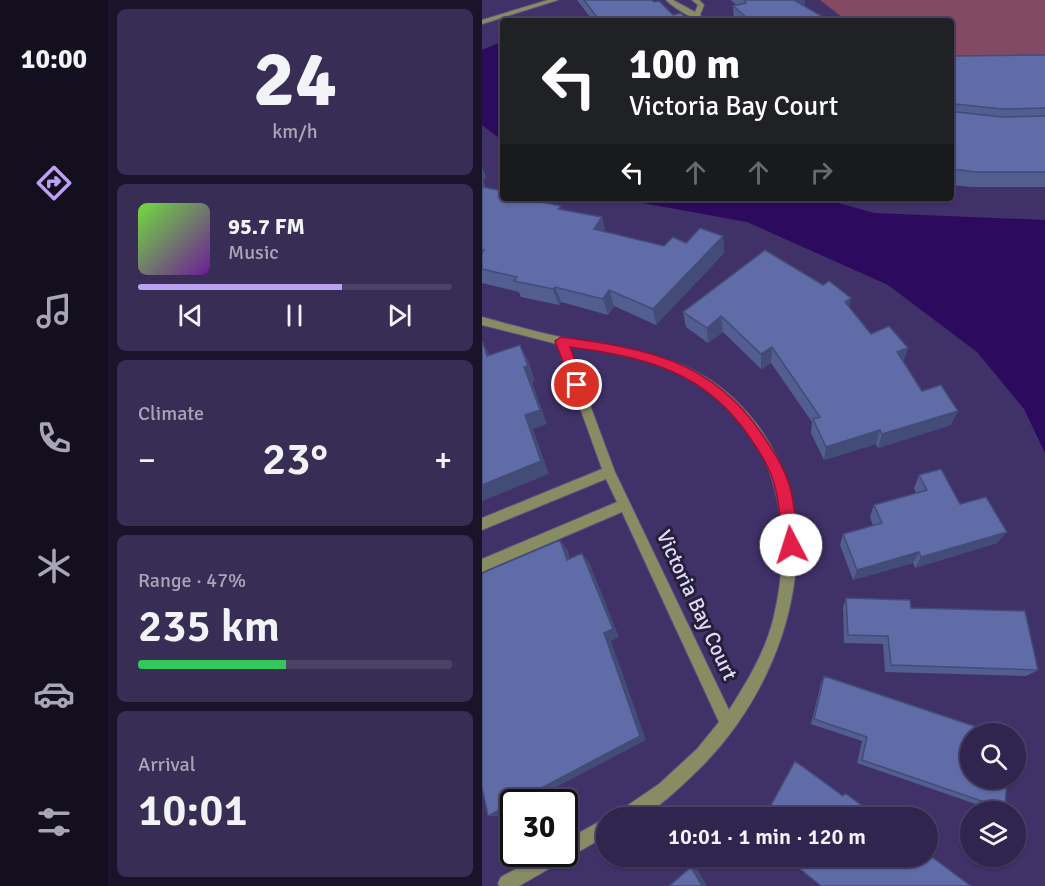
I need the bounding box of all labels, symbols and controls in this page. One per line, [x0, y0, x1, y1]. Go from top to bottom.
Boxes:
text: 24 [253, 32, 337, 128]
text: 100 m [629, 39, 740, 90]
icon: left [530, 42, 608, 120]
text: 10:00 [21, 43, 87, 76]
text: Victoria Bay Court [629, 90, 838, 123]
text: km/h [272, 119, 318, 144]
icon: left [616, 156, 649, 189]
icon: ahead [679, 156, 712, 189]
icon: ahead [742, 156, 775, 189]
icon: right [805, 156, 838, 189]
icon: directions [33, 162, 75, 204]
text: 95.7 FM [228, 213, 305, 240]
text: Music [228, 240, 279, 265]
icon: music [33, 290, 75, 332]
icon: previous [174, 299, 207, 332]
icon: pause [278, 299, 311, 332]
icon: next [383, 299, 416, 332]
pin [551, 359, 602, 410]
icon: arrive [560, 368, 593, 401]
text: Climate [138, 401, 204, 426]
icon: phone [33, 417, 75, 459]
text: 23° [262, 432, 328, 487]
text: − [138, 440, 156, 481]
text: + [434, 440, 452, 481]
position arrow [759, 513, 823, 577]
street label: Victoria Bay Court [651, 526, 743, 684]
icon: climate [33, 545, 75, 587]
text: Range · 47% [138, 568, 246, 593]
text: 235 km [138, 599, 280, 654]
icon: car [33, 673, 75, 715]
map controls [960, 723, 1026, 867]
button: search [960, 723, 1026, 789]
text: Arrival [138, 752, 196, 777]
text: 10:01 [138, 783, 248, 838]
speed limit sign: 30 [500, 789, 578, 867]
icon: filters [33, 801, 75, 843]
button: layers [960, 801, 1026, 867]
text: 10:01 · 1 min · 120 m [668, 823, 866, 850]

